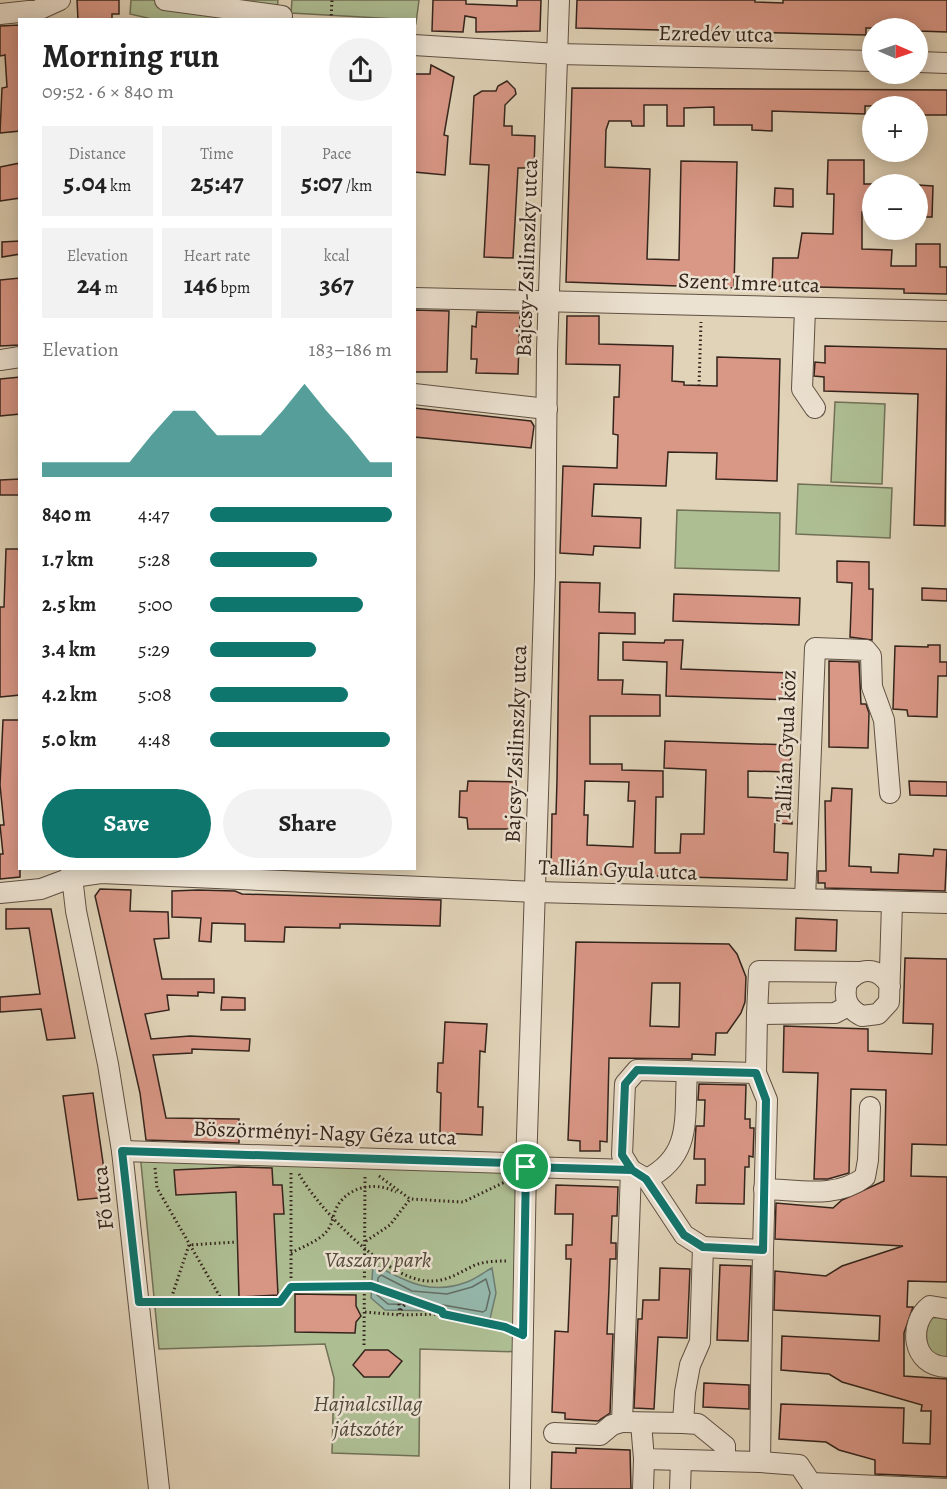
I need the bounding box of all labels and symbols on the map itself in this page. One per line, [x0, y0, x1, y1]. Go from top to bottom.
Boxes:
street label: Ezredév utca [658, 18, 775, 50]
north arrow [862, 18, 928, 84]
street label: Bajcsy-Zsilinszky utca [509, 158, 545, 358]
street label: Szent Imre utca [677, 266, 821, 300]
street label: Bajcsy-Zsilinszky utca [498, 644, 534, 844]
street label: Tallián Gyula köz [768, 669, 804, 823]
street label: Tallián Gyula utca [538, 852, 699, 888]
street label: Böszörményi-Nagy Géza utca [193, 1113, 458, 1153]
pin [500, 1141, 551, 1192]
street label: Fő utca [85, 1164, 121, 1231]
park label: Vaszary park [325, 1245, 432, 1275]
park label: Hajnalcsillag játszótér [313, 1389, 423, 1444]

